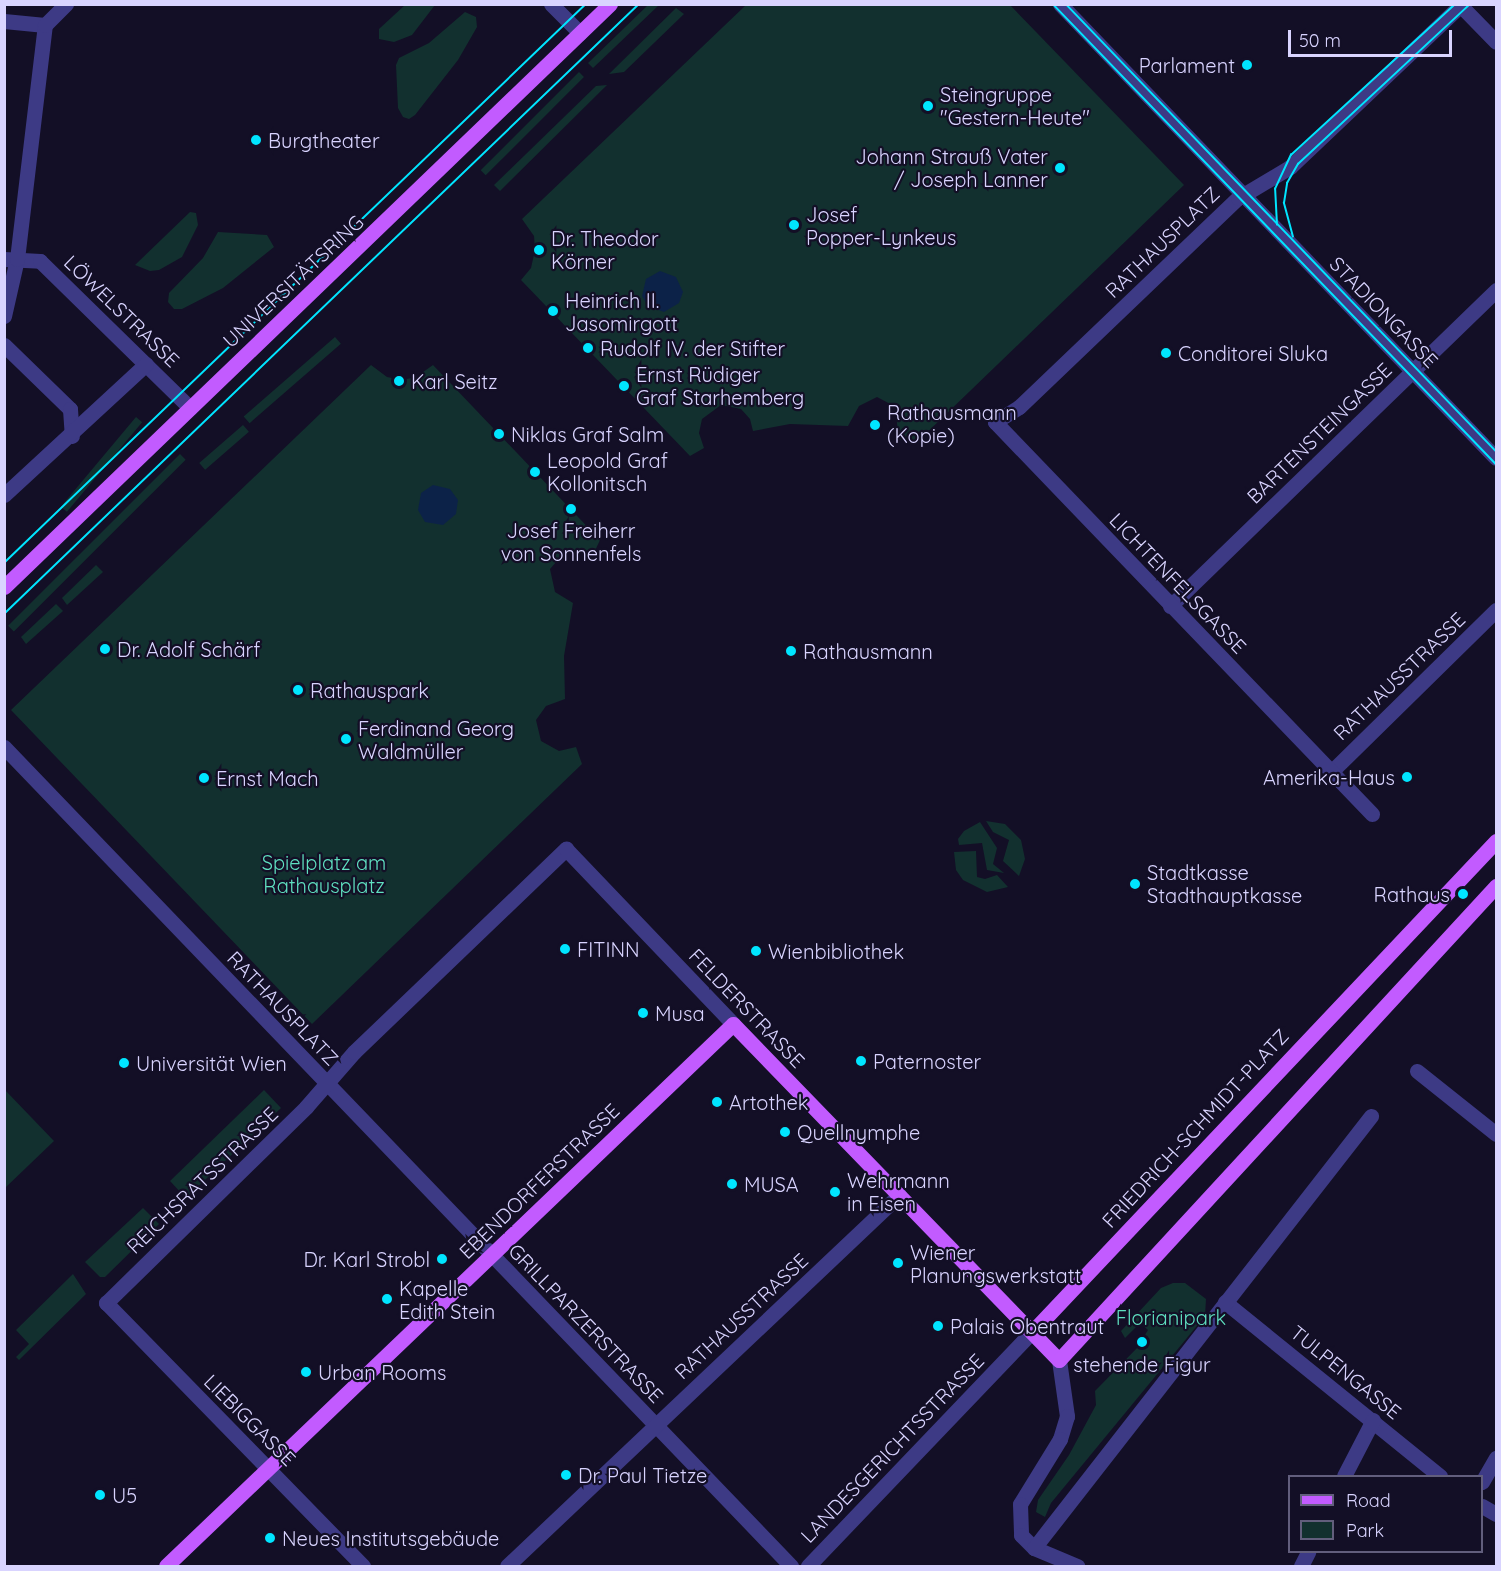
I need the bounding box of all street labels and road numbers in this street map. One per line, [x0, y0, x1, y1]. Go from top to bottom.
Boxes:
street label: RATHAUSPLATZ [1100, 182, 1224, 302]
street label: UNIVERSITÄTSRING [218, 210, 368, 352]
street label: LÖWELSTRASSE [59, 250, 185, 372]
street label: STADIONGASSE [1325, 251, 1443, 373]
street label: BARTENSTEINGASSE [1242, 358, 1396, 508]
street label: LICHTENFELSGASSE [1105, 508, 1251, 658]
street label: RATHAUSSTRASSE [1328, 607, 1470, 745]
street label: FELDERSTRASSE [684, 944, 810, 1072]
street label: RATHAUSPLATZ [223, 946, 343, 1070]
street label: FRIEDRICH-SCHMIDT-PLATZ [1097, 1024, 1293, 1232]
street label: EBENDORFERSTRASSE [454, 1098, 624, 1264]
street label: REICHSRATSSTRASSE [122, 1102, 282, 1258]
street label: GRILLPARZERSTRASSE [504, 1238, 668, 1408]
street label: RATHAUSSTRASSE [669, 1248, 813, 1384]
street label: TULPENGASSE [1286, 1320, 1406, 1424]
street label: LANDESGERICHTSSTRASSE [795, 1349, 989, 1547]
street label: LIEBIGGASSE [199, 1369, 301, 1471]

